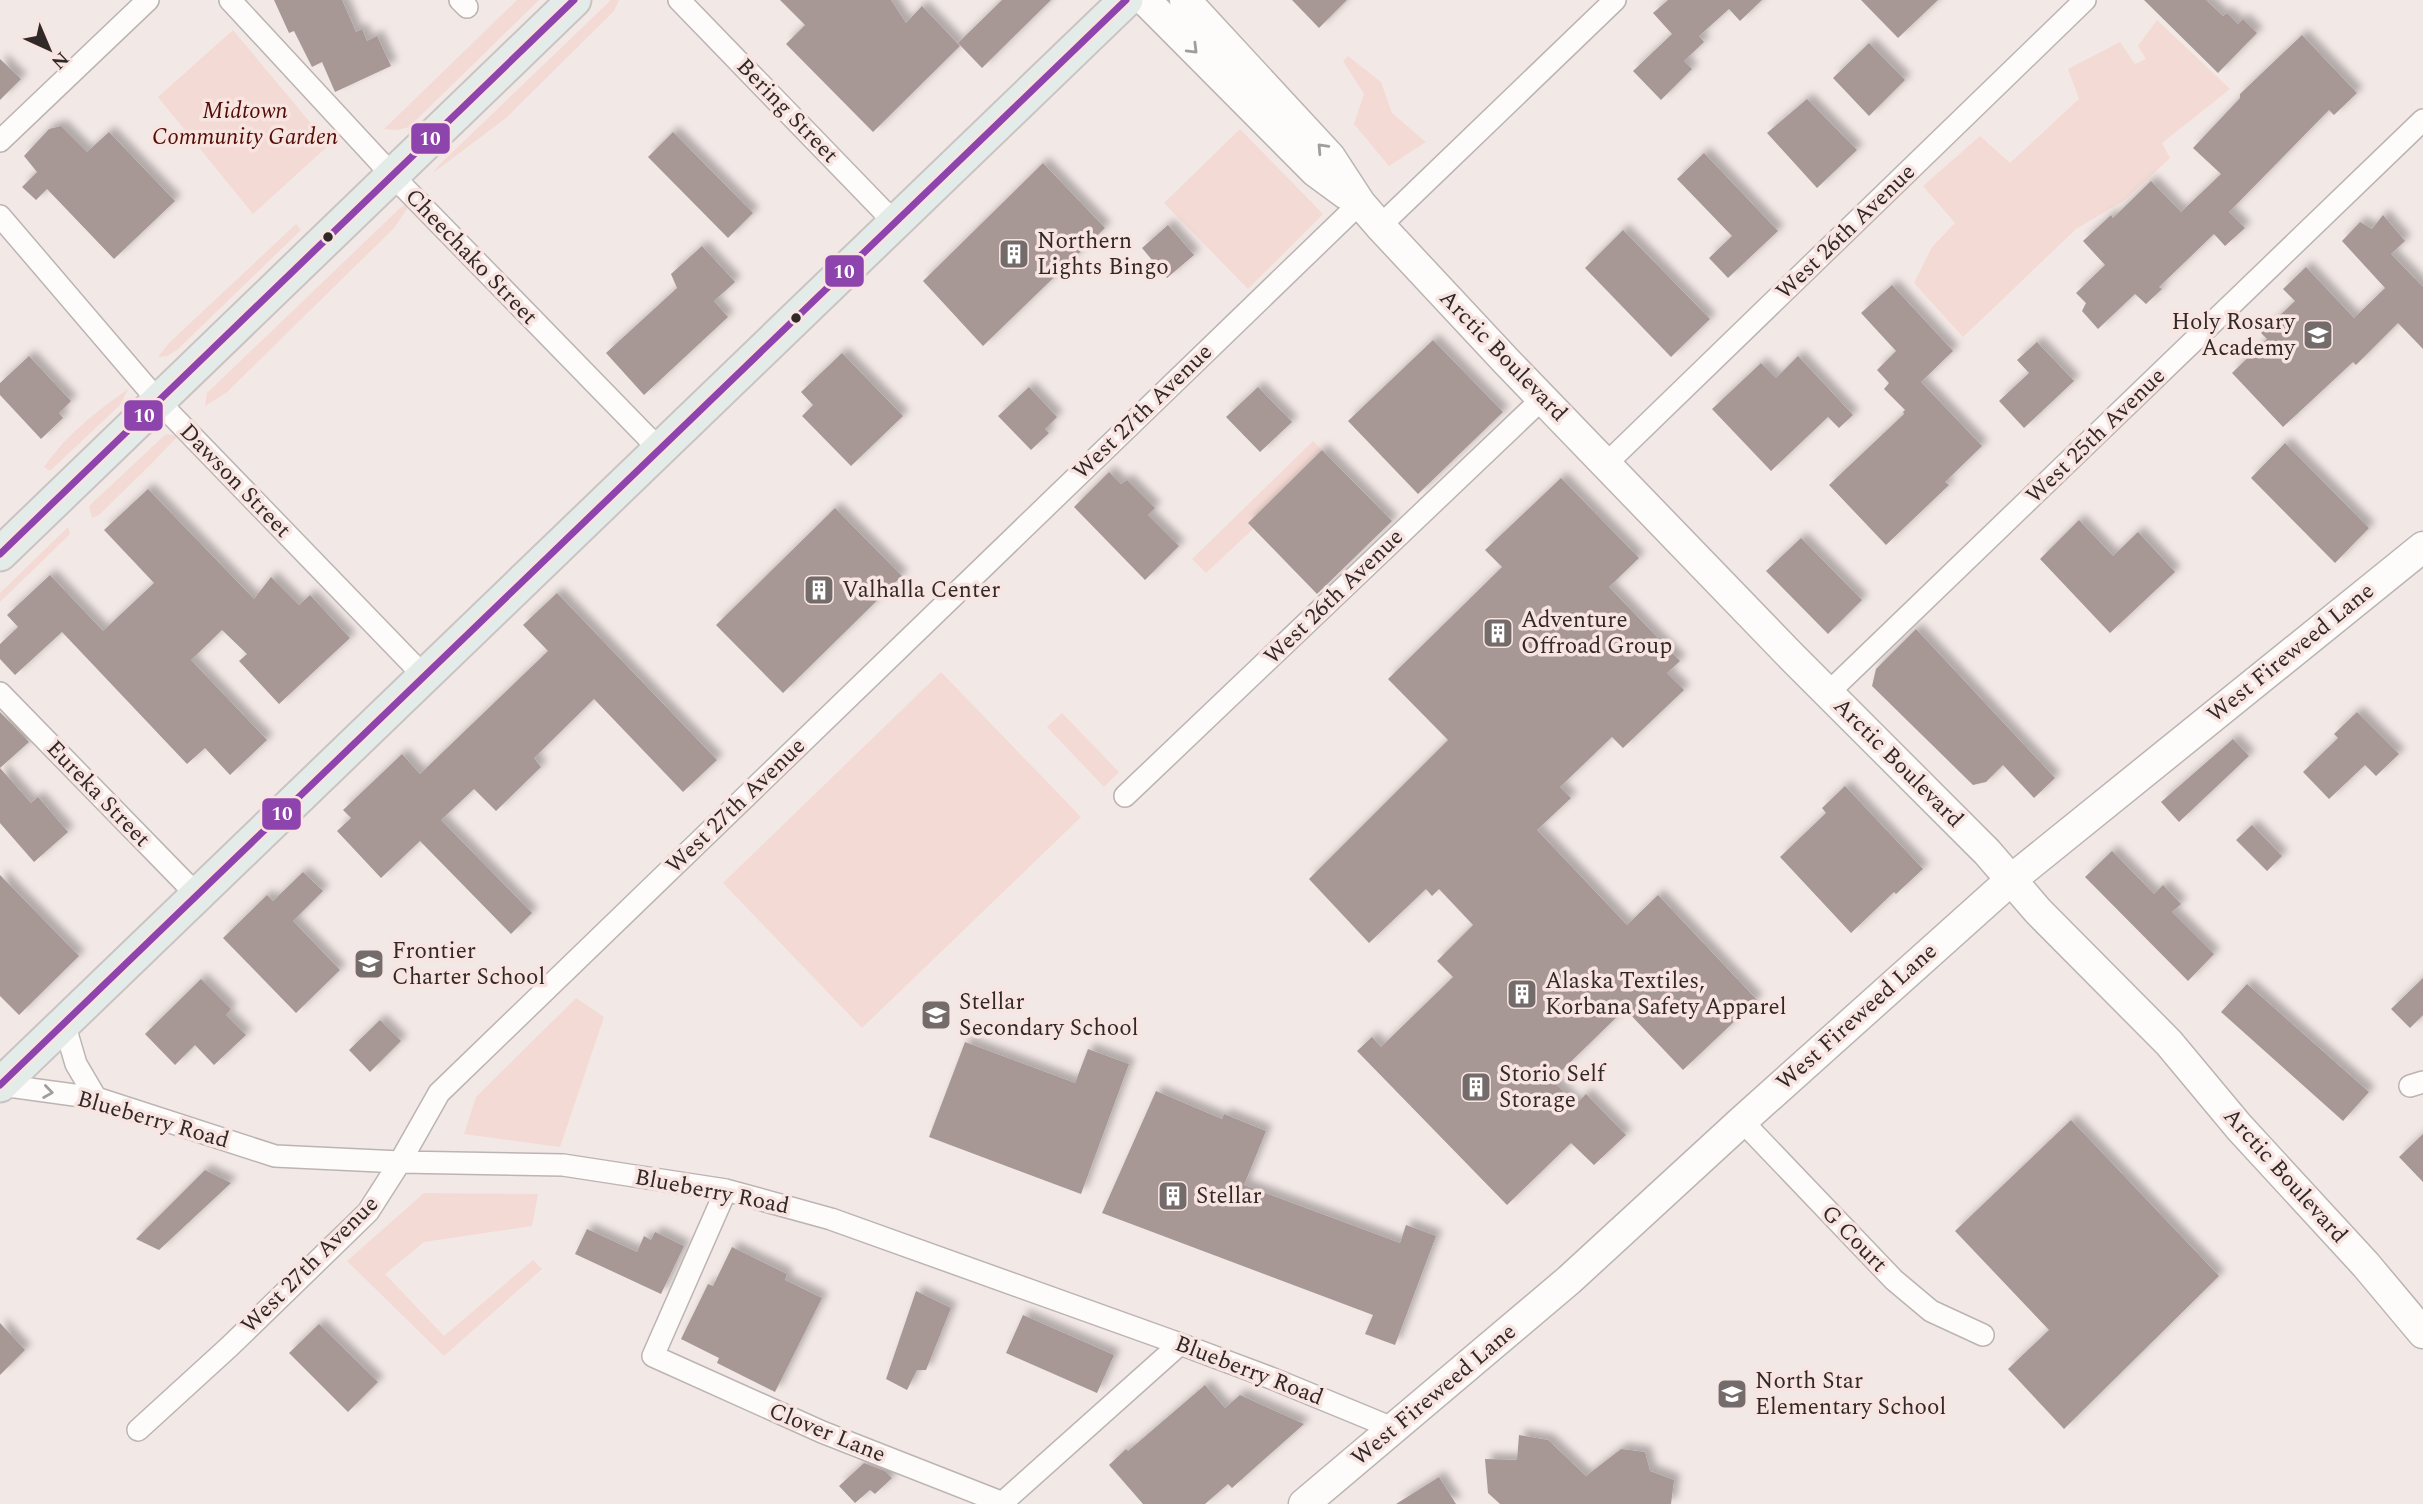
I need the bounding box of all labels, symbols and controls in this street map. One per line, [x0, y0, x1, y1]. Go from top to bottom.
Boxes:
north arrow [14, 14, 84, 84]
one-way arrow [1185, 40, 1198, 53]
text: N [44, 44, 75, 76]
street label: Bering Street [728, 50, 846, 172]
park label: Midtown Community Garden [152, 94, 338, 155]
line badge: 10 [410, 122, 451, 155]
text: 10 [419, 125, 441, 154]
one-way arrow [1318, 144, 1331, 157]
street label: West 26th Avenue [1768, 156, 1924, 308]
street label: Cheechako Street [396, 181, 546, 333]
place label: Northern Lights Bingo [1037, 224, 1169, 285]
unlabelled marker [321, 230, 335, 244]
building icon: Northern Lights Bingo [997, 237, 1031, 271]
line badge: 10 [824, 254, 865, 288]
text: 10 [833, 258, 855, 287]
street label: Arctic Boulevard [1431, 282, 1576, 430]
place label: Holy Rosary Academy [2171, 305, 2296, 366]
unlabelled marker [789, 311, 803, 325]
school or university icon: Holy Rosary Academy [2301, 318, 2335, 352]
street label: West 27th Avenue [1065, 336, 1221, 488]
street label: West 25th Avenue [2018, 360, 2174, 512]
line badge: 10 [123, 399, 164, 432]
text: 10 [133, 402, 155, 431]
street label: Dawson Street [171, 416, 299, 546]
street label: West 26th Avenue [1256, 521, 1412, 673]
building icon: Valhalla Center [802, 573, 836, 607]
place label: Valhalla Center [842, 573, 1000, 608]
street label: West Fireweed Lane [2200, 574, 2382, 732]
place label: Adventure Offroad Group [1521, 603, 1672, 664]
building icon: Adventure Offroad Group [1481, 616, 1515, 650]
street label: Arctic Boulevard [1825, 690, 1971, 836]
street label: West 27th Avenue [658, 730, 814, 882]
street label: Eureka Street [37, 732, 159, 856]
line badge: 10 [261, 797, 302, 831]
text: 10 [271, 800, 293, 829]
place label: Frontier Charter School [392, 934, 545, 995]
street label: West Fireweed Lane [1768, 935, 1946, 1099]
school or university icon: Frontier Charter School [352, 947, 386, 981]
place label: Alaska Textiles, Korbana Safety Apparel [1545, 964, 1786, 1025]
building icon: Alaska Textiles, Korbana Safety Apparel [1505, 977, 1539, 1011]
place label: Stellar Secondary School [959, 985, 1138, 1046]
school or university icon: Stellar Secondary School [919, 998, 953, 1032]
place label: Storio Self Storage [1499, 1057, 1607, 1118]
building icon: Storio Self Storage [1459, 1070, 1493, 1104]
street label: Blueberry Road [73, 1082, 233, 1158]
one-way arrow [42, 1084, 54, 1099]
street label: Arctic Boulevard [2214, 1100, 2356, 1252]
street label: Blueberry Road [632, 1160, 792, 1224]
building icon: Stellar [1156, 1179, 1190, 1213]
place label: Stellar [1196, 1179, 1262, 1214]
street label: West 27th Avenue [233, 1188, 387, 1342]
street label: G Court [1813, 1197, 1895, 1281]
street label: West Fireweed Lane [1344, 1315, 1524, 1475]
street label: Blueberry Road [1170, 1327, 1329, 1415]
place label: North Star Elementary School [1755, 1364, 1946, 1425]
school or university icon: North Star Elementary School [1715, 1377, 1749, 1411]
street label: Clover Lane [763, 1394, 891, 1472]

